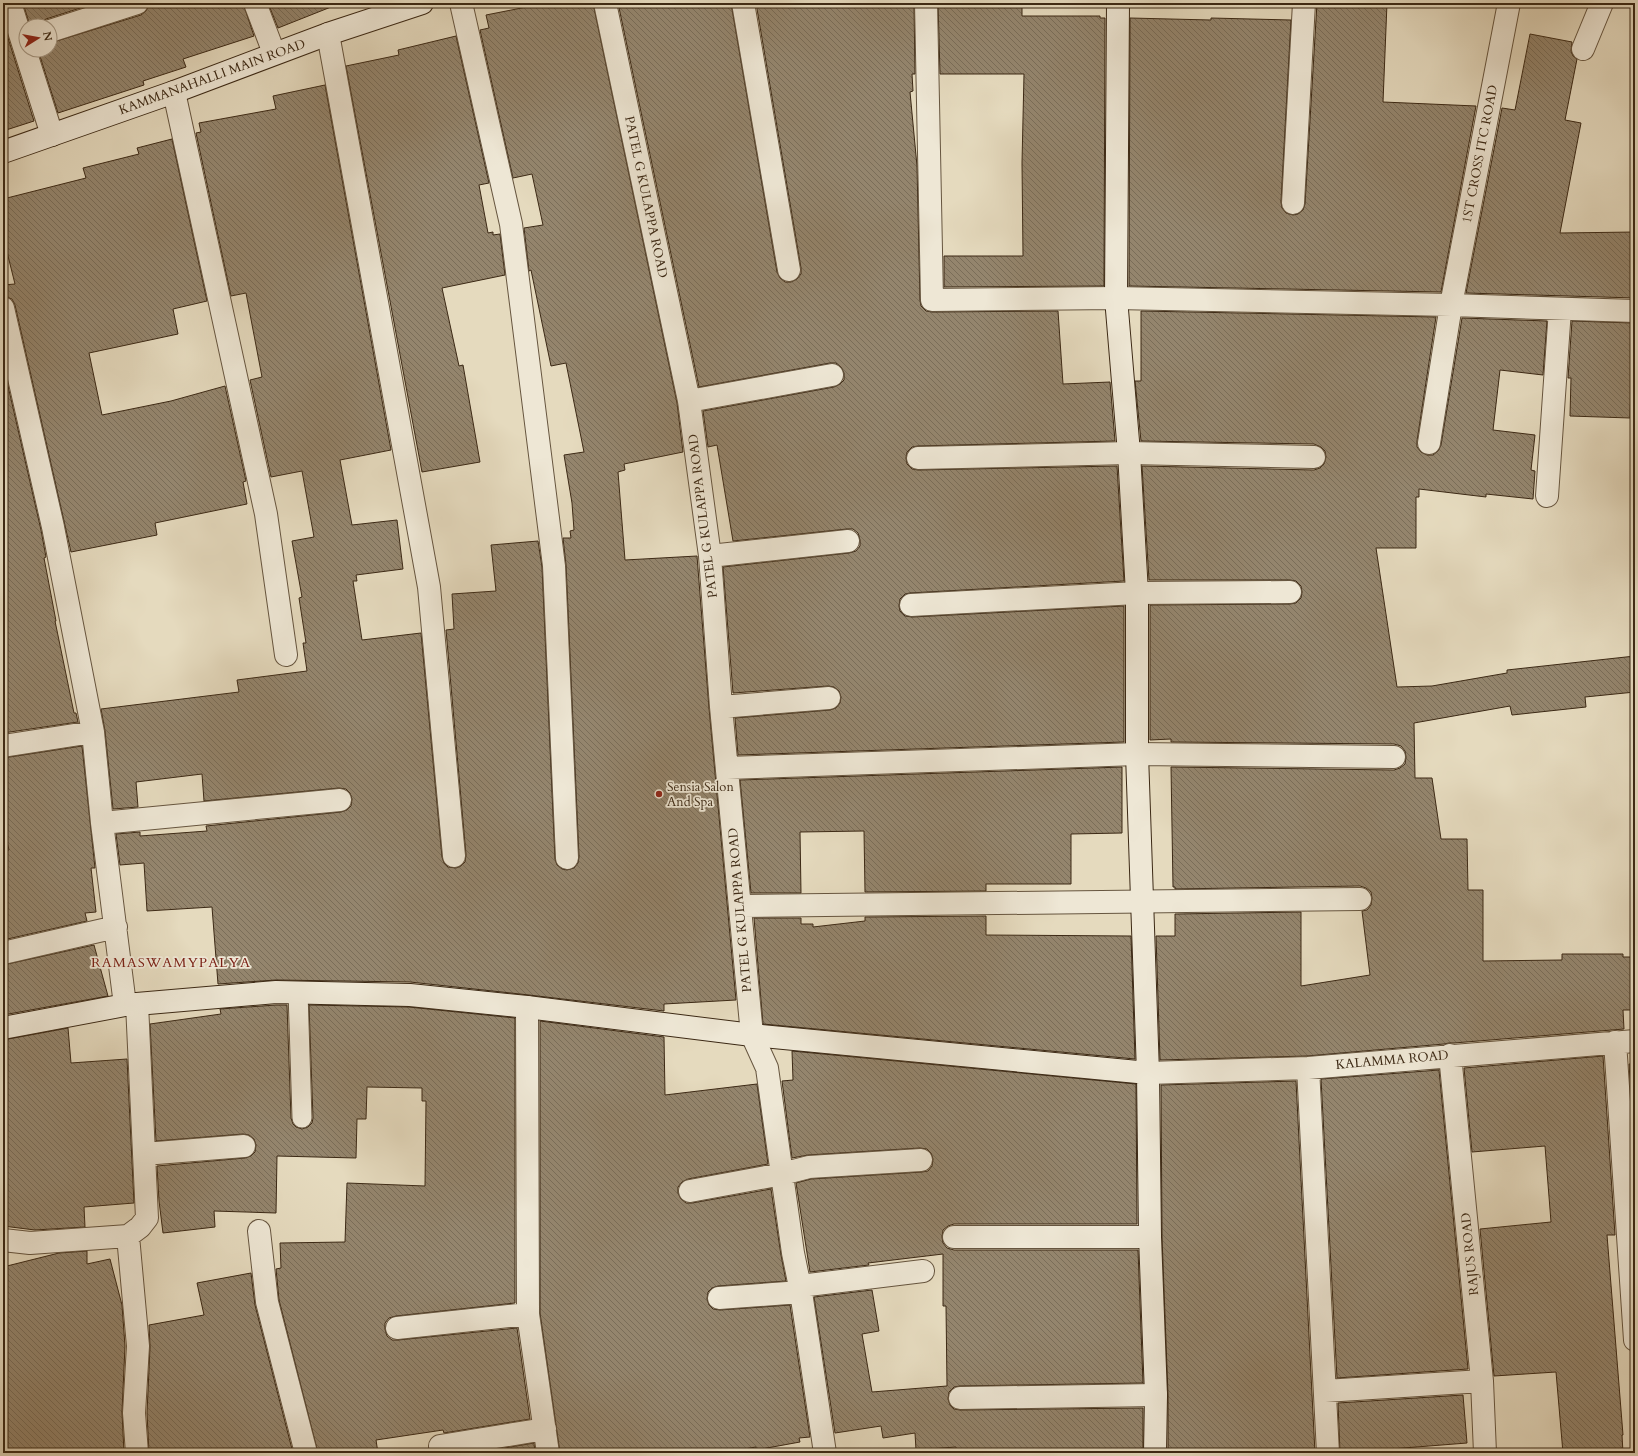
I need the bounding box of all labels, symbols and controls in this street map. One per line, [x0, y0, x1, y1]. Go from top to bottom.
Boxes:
north arrow [18, 18, 58, 58]
text: N [39, 30, 56, 43]
street label: KAMMANAHALLI MAIN ROAD [116, 35, 308, 119]
street label: 1ST CROSS ITC ROAD [1458, 83, 1502, 225]
street label: PATEL G KULAPPA ROAD [620, 114, 672, 280]
street label: PATEL G KULAPPA ROAD [684, 433, 722, 599]
place label: Sensia Salon And Spa [667, 778, 734, 811]
marker: Sensia Salon And Spa [654, 789, 664, 799]
street label: PATEL G KULAPPA ROAD [724, 827, 756, 993]
district label: RAMASWAMYPALYA [91, 953, 251, 972]
street label: KALAMMA ROAD [1335, 1046, 1449, 1074]
street label: RAJUS ROAD [1457, 1212, 1483, 1296]

